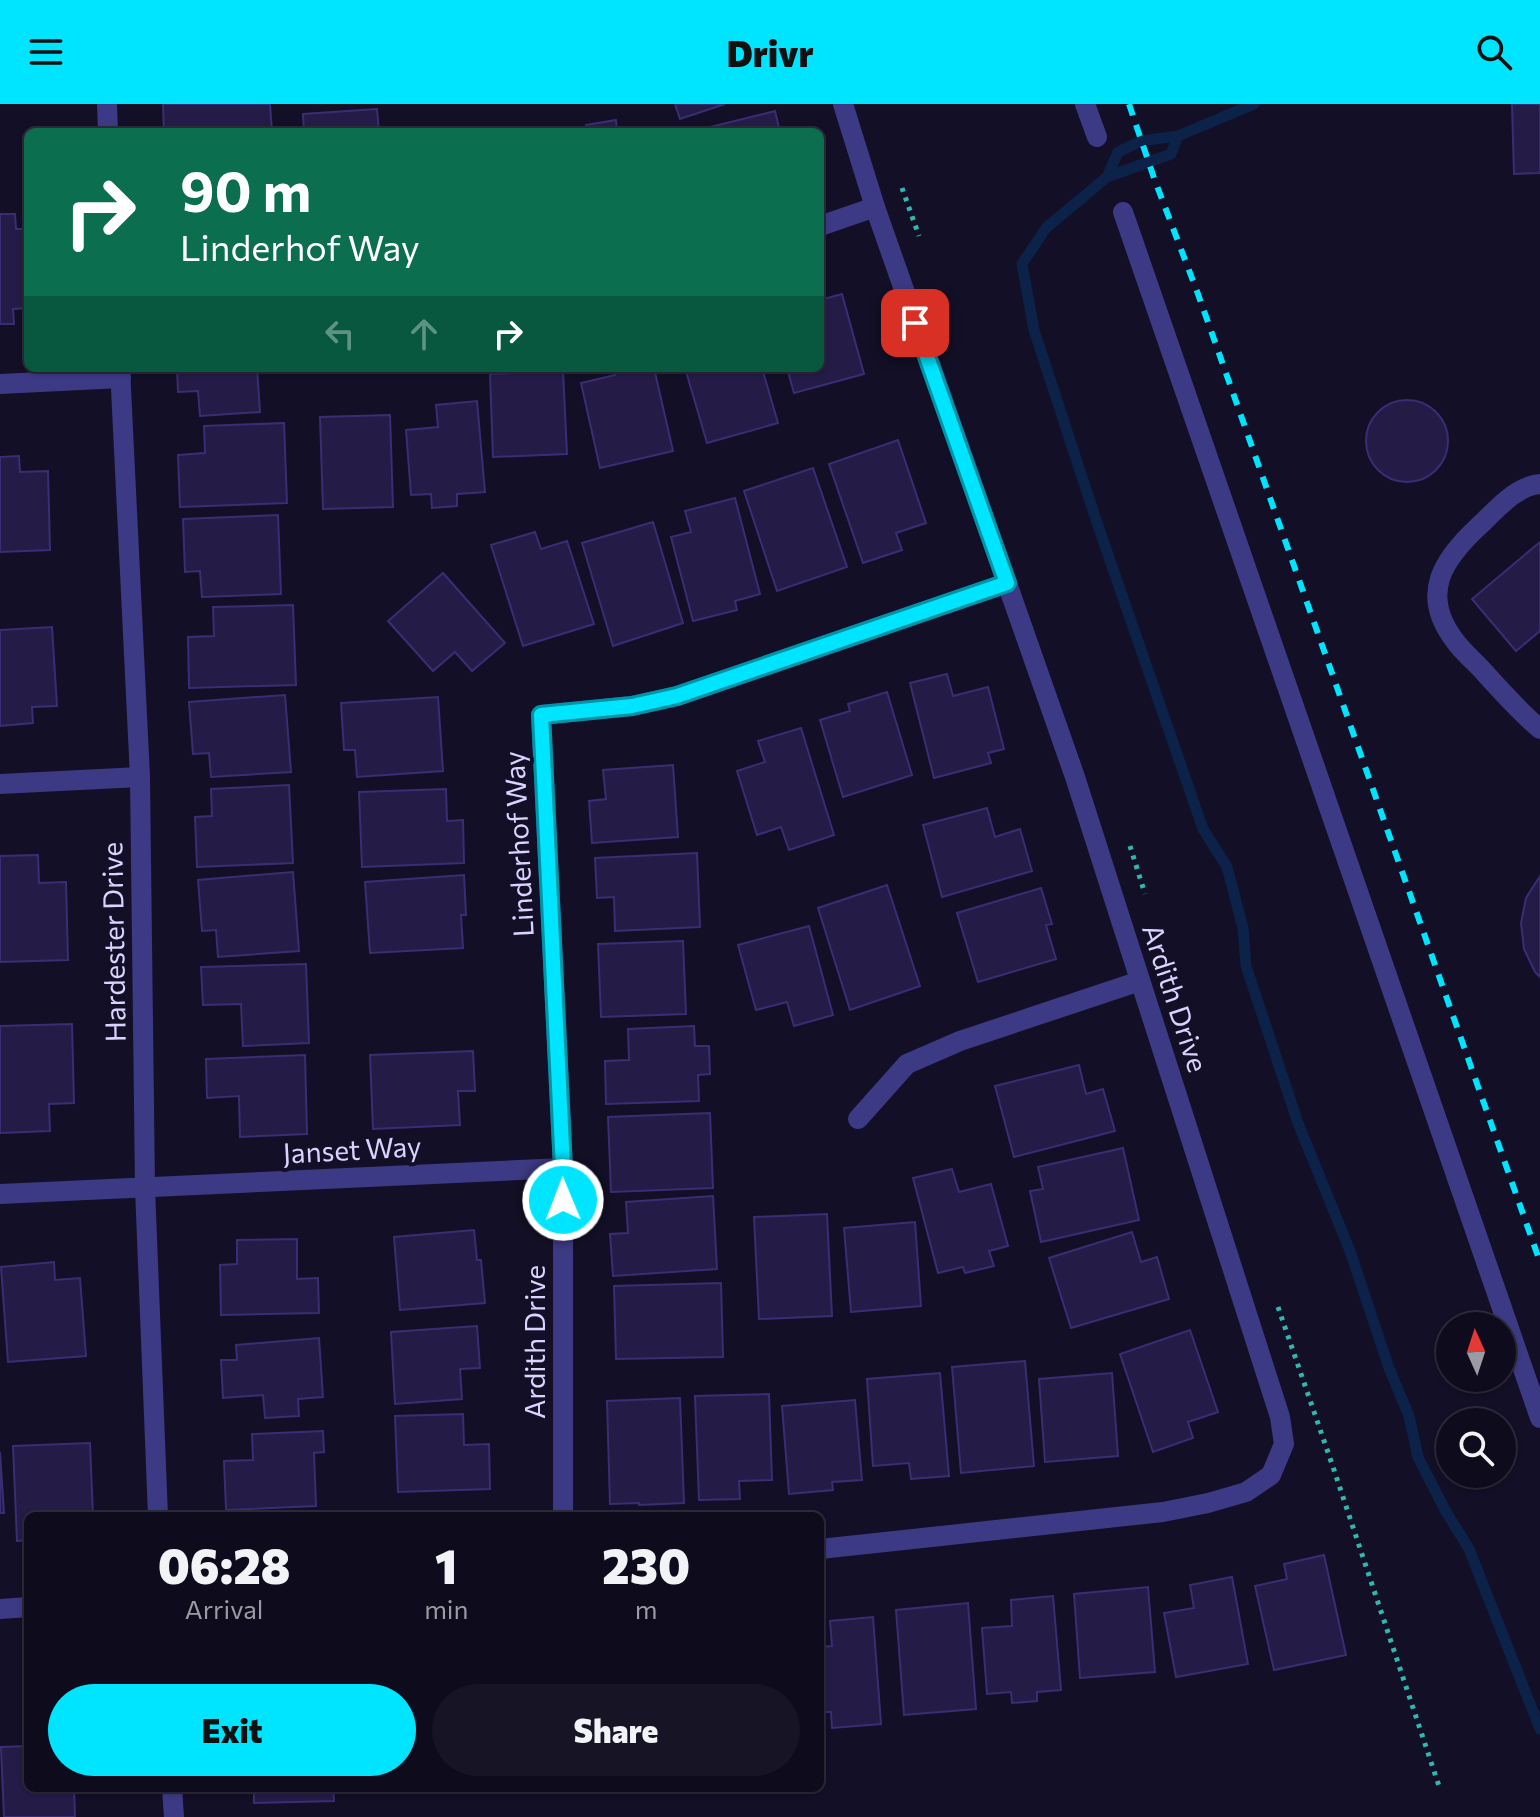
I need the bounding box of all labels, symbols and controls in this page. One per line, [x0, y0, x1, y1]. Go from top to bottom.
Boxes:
icon: menu [24, 30, 68, 74]
text: Drivr [726, 30, 814, 74]
icon: search [1472, 30, 1516, 74]
text: 90 m [180, 155, 311, 224]
icon: right [48, 160, 152, 264]
text: Linderhof Way [180, 224, 420, 268]
pin [881, 289, 949, 357]
icon: arrive [893, 301, 937, 345]
icon: left [318, 312, 362, 356]
icon: ahead [402, 312, 446, 356]
icon: right [486, 312, 530, 356]
street label: Linderhof Way [496, 750, 540, 938]
street label: Hardester Drive [94, 842, 132, 1042]
street label: Ardith Drive [1136, 919, 1216, 1076]
street label: Janset Way [282, 1128, 422, 1170]
position arrow [521, 1158, 605, 1242]
street label: Ardith Drive [517, 1265, 551, 1419]
north arrow [1436, 1312, 1516, 1392]
map controls [1436, 1312, 1516, 1488]
button: search [1436, 1408, 1516, 1488]
text: 06:28 [158, 1535, 291, 1594]
text: 1 [435, 1535, 458, 1594]
text: 230 [602, 1535, 690, 1594]
text: Arrival [185, 1593, 263, 1624]
text: min [424, 1593, 468, 1624]
text: m [635, 1593, 658, 1624]
button: Exit [48, 1684, 416, 1776]
button: Share [432, 1684, 800, 1776]

